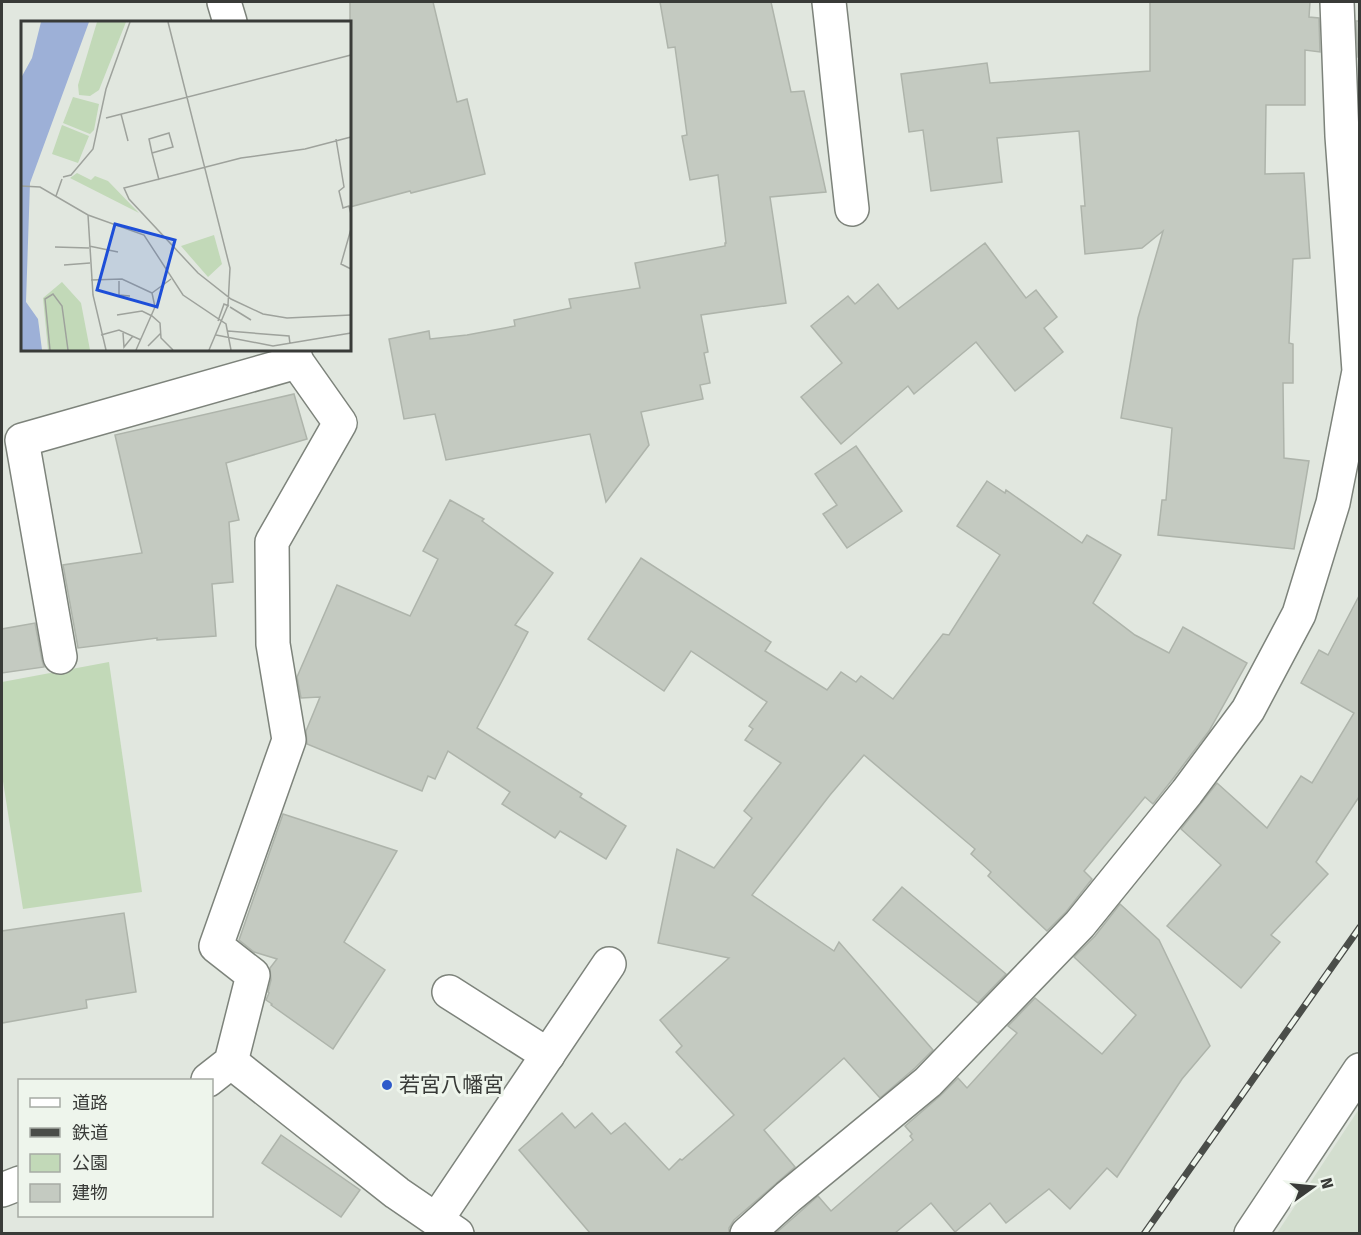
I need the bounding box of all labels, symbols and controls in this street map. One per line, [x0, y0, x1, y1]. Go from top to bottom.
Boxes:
inset map [21, 21, 351, 351]
place label: 若宮八幡宮 [399, 1072, 504, 1098]
marker: 若宮八幡宮 [380, 1078, 394, 1092]
legend [18, 1079, 213, 1217]
text: 道路 [72, 1092, 108, 1114]
text: 鉄道 [72, 1122, 108, 1144]
text: 公園 [72, 1152, 108, 1174]
north arrow [1283, 1157, 1343, 1217]
text: N [1316, 1176, 1338, 1191]
text: 建物 [72, 1182, 108, 1204]

